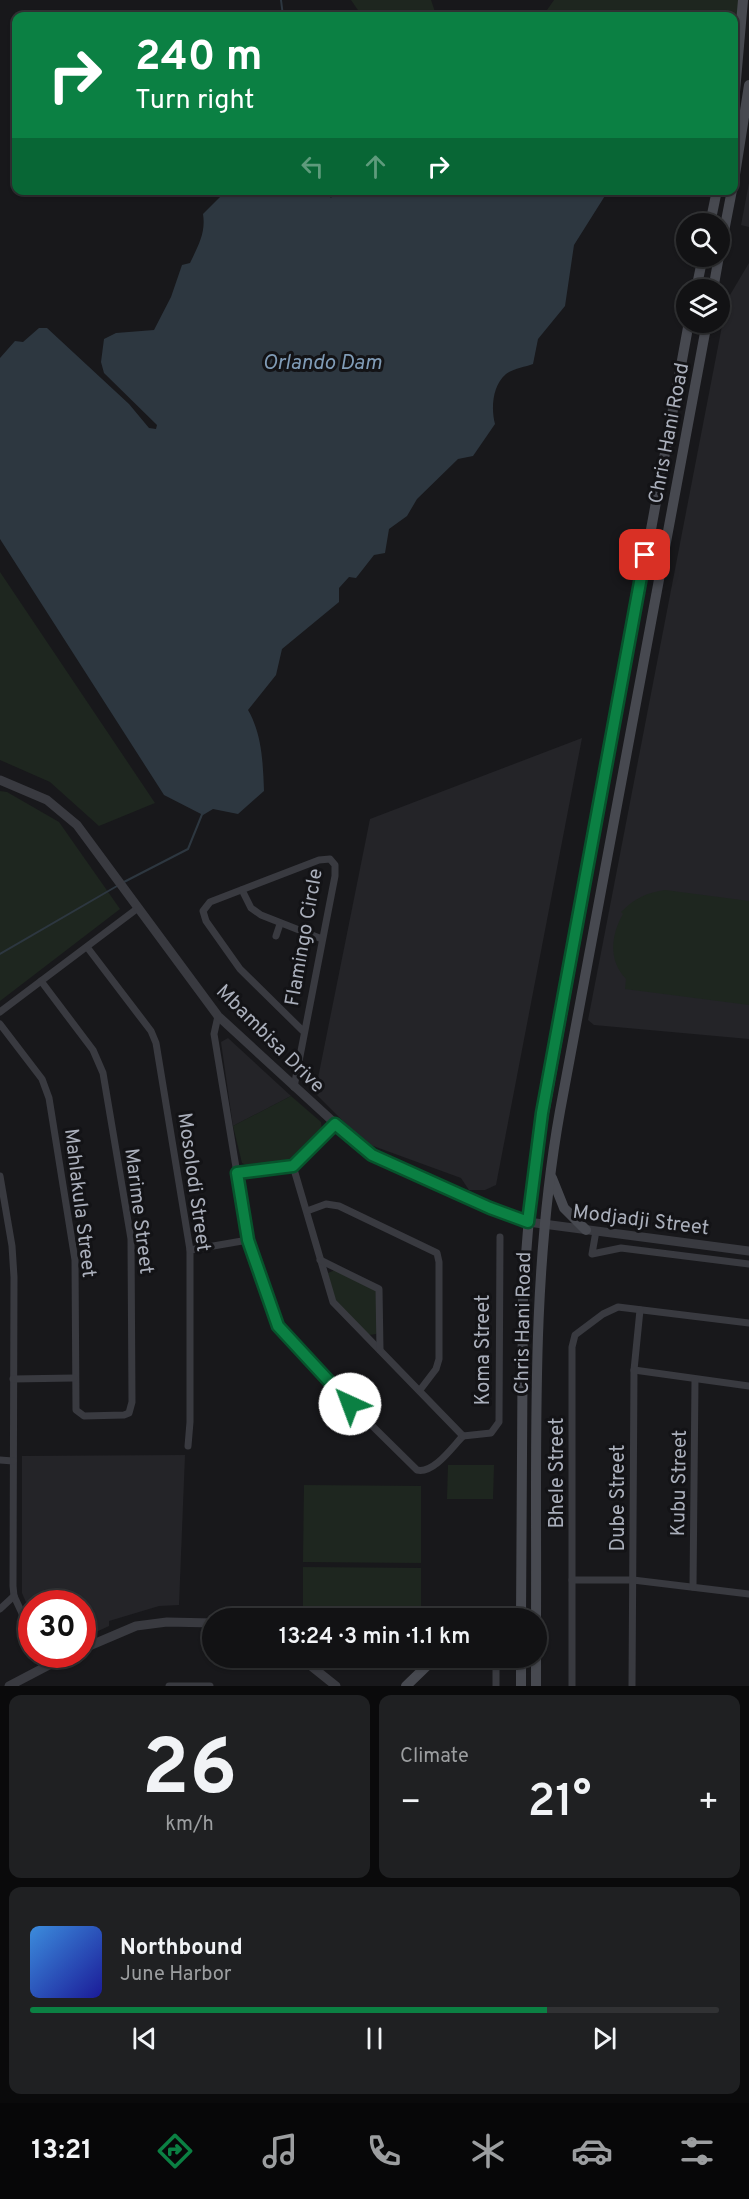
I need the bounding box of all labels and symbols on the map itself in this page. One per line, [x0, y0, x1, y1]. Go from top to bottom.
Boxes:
water label: Orlando Dam [262, 350, 382, 377]
street label: Chris Hani Road [644, 361, 696, 506]
pin [619, 529, 670, 580]
street label: Flamingo Circle [280, 867, 330, 1008]
street label: Mbambisa Drive [210, 980, 329, 1099]
street label: Mosolodi Street [170, 1111, 216, 1254]
street label: Mahlakula Street [57, 1127, 101, 1279]
street label: Marime Street [117, 1147, 159, 1276]
street label: Modjadji Street [571, 1200, 710, 1242]
street label: Chris Hani Road [510, 1251, 538, 1395]
street label: Koma Street [471, 1294, 497, 1406]
position arrow [318, 1372, 382, 1436]
street label: Bhele Street [545, 1417, 571, 1529]
street label: Kubu Street [666, 1430, 694, 1537]
street label: Dube Street [606, 1445, 632, 1551]
speed limit sign: 30 [18, 1590, 96, 1668]

